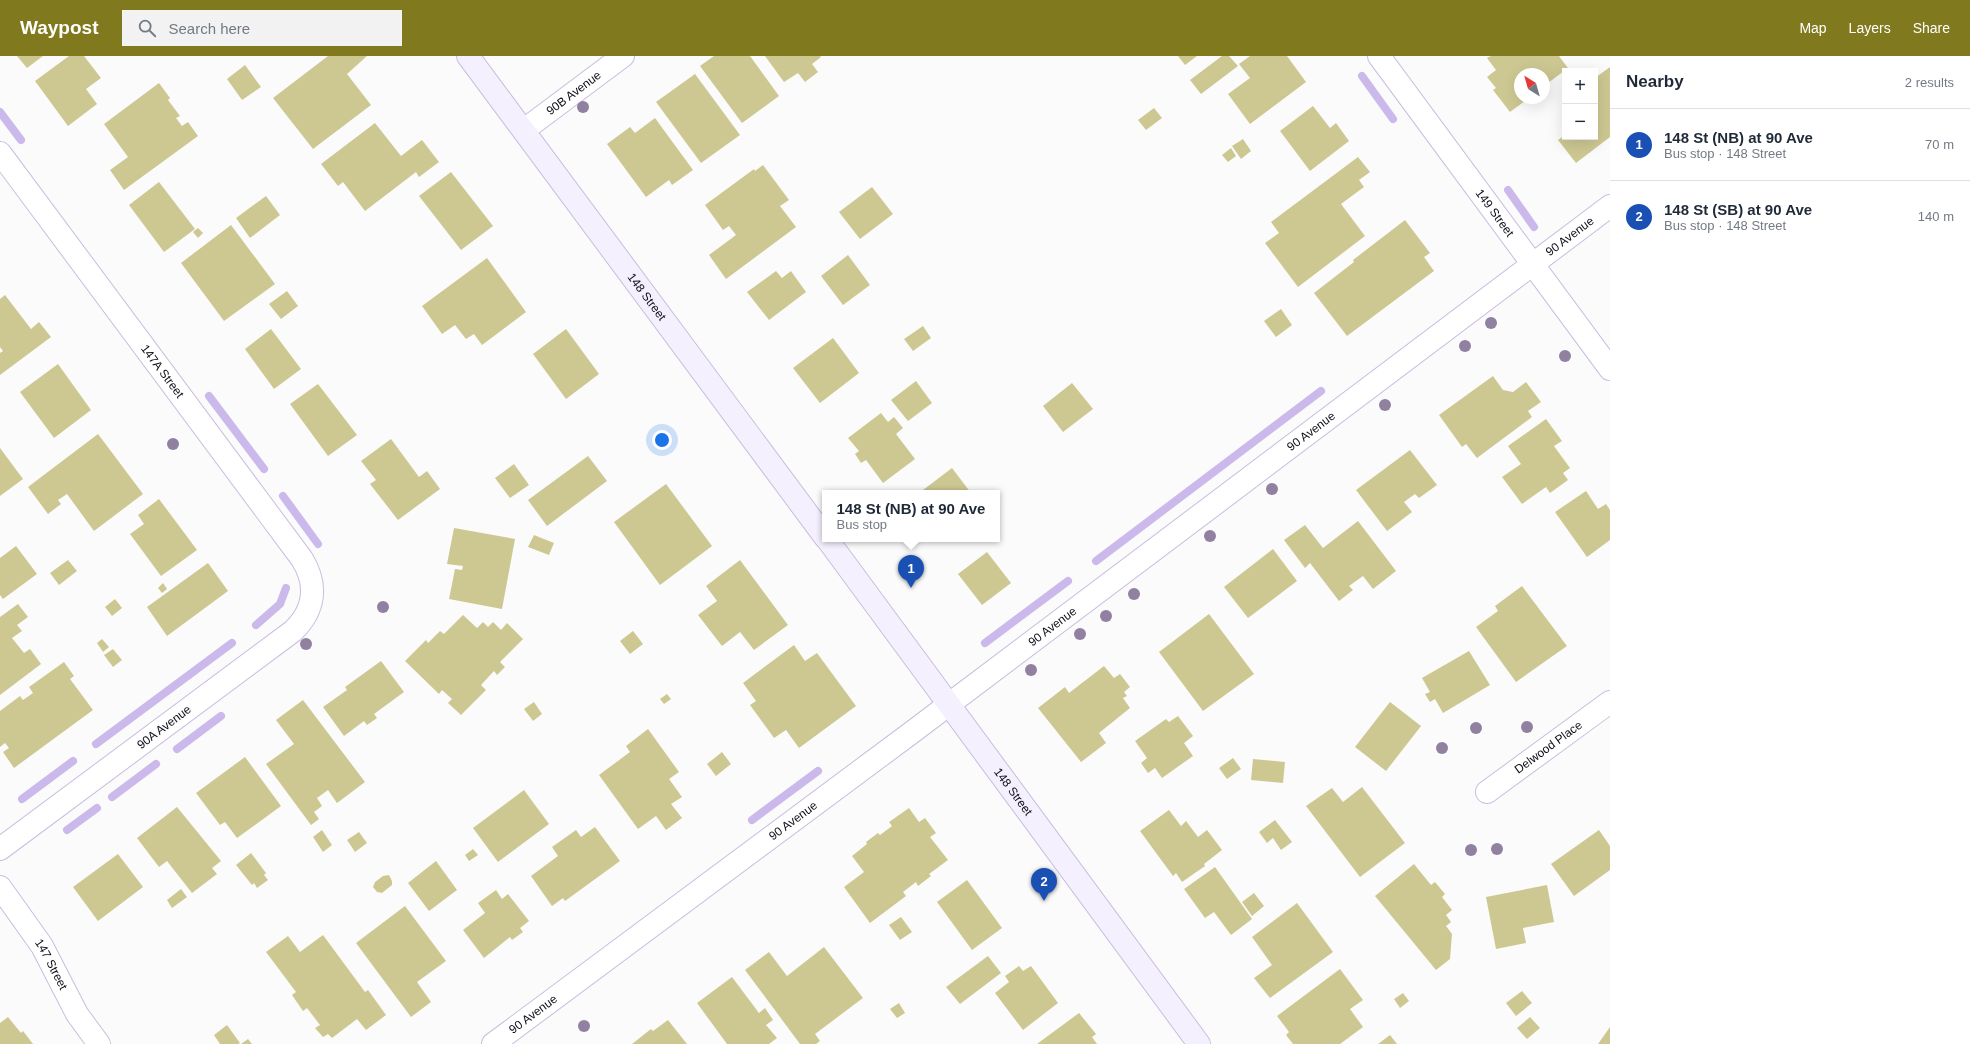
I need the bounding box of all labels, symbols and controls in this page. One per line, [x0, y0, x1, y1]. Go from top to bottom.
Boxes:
search box [122, 10, 402, 46]
text: Waypost [20, 17, 98, 38]
icon: search [136, 17, 158, 39]
text: Search here [168, 20, 250, 37]
text: Map [1799, 20, 1827, 36]
text: Layers [1849, 20, 1891, 36]
text: Share [1913, 20, 1950, 36]
street label: 90B Avenue [544, 68, 604, 118]
north arrow [1514, 68, 1550, 104]
map controls [1562, 68, 1598, 140]
button: + [1562, 68, 1598, 104]
text: Nearby [1626, 72, 1684, 91]
text: 2 results [1905, 75, 1954, 90]
button: − [1562, 104, 1598, 140]
text: 148 St (NB) at 90 Ave [1664, 129, 1813, 146]
text: 1 [1635, 137, 1643, 152]
text: 70 m [1925, 137, 1954, 152]
text: Bus stop · 148 Street [1664, 146, 1786, 161]
street label: 149 Street [1473, 186, 1517, 240]
text: 148 St (SB) at 90 Ave [1664, 201, 1812, 218]
text: 2 [1635, 209, 1643, 224]
text: 140 m [1918, 209, 1954, 224]
street label: 90 Avenue [1543, 214, 1597, 259]
text: Bus stop · 148 Street [1664, 218, 1786, 233]
street label: 148 Street [625, 270, 669, 324]
street label: 147A Street [138, 342, 187, 401]
street label: 90 Avenue [1284, 409, 1338, 454]
your location [652, 430, 672, 450]
popup [822, 490, 1000, 542]
text: 148 St (NB) at 90 Ave [837, 500, 985, 517]
text: Bus stop [837, 517, 887, 532]
pin: 1 [898, 555, 924, 588]
street label: 90 Avenue [1026, 604, 1079, 649]
street label: 90A Avenue [134, 702, 194, 752]
street label: Delwood Place [1512, 718, 1585, 776]
street label: 148 Street [991, 765, 1036, 819]
street label: 90 Avenue [766, 798, 820, 843]
pin: 2 [1031, 868, 1057, 901]
street label: 147 Street [32, 936, 71, 993]
street label: 90 Avenue [506, 991, 560, 1037]

